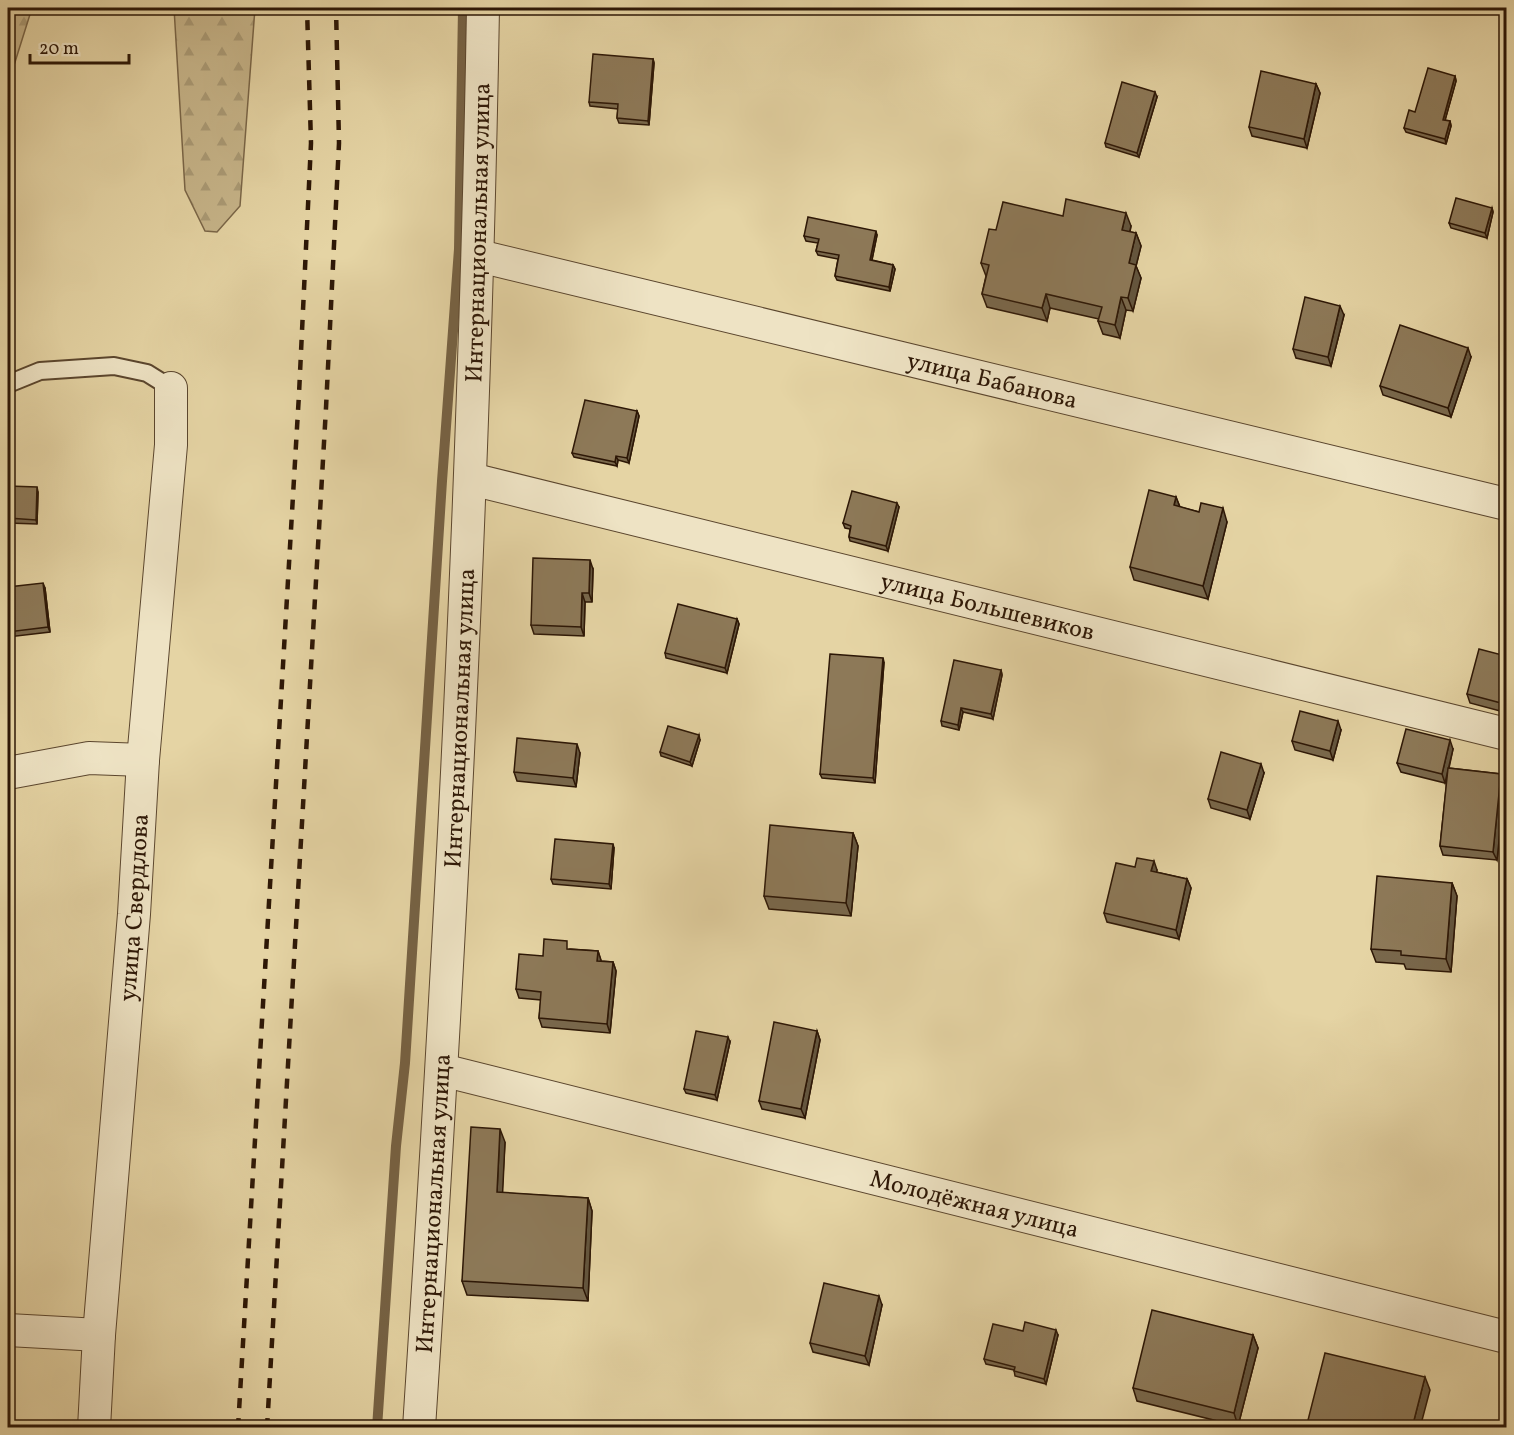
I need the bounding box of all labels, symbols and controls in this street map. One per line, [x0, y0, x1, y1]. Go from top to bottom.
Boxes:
scale bar [30, 27, 129, 65]
text: 20 m [39, 37, 79, 62]
street label: Интернациональная улица [458, 82, 501, 383]
street label: улица Бабанова [903, 345, 1081, 419]
street label: улица Большевиков [876, 565, 1098, 651]
street label: Интернациональная улица [437, 568, 485, 869]
street label: улица Свердлова [112, 813, 159, 1003]
street label: Интернациональная улица [409, 1053, 461, 1354]
street label: Молодёжная улица [866, 1163, 1082, 1248]

